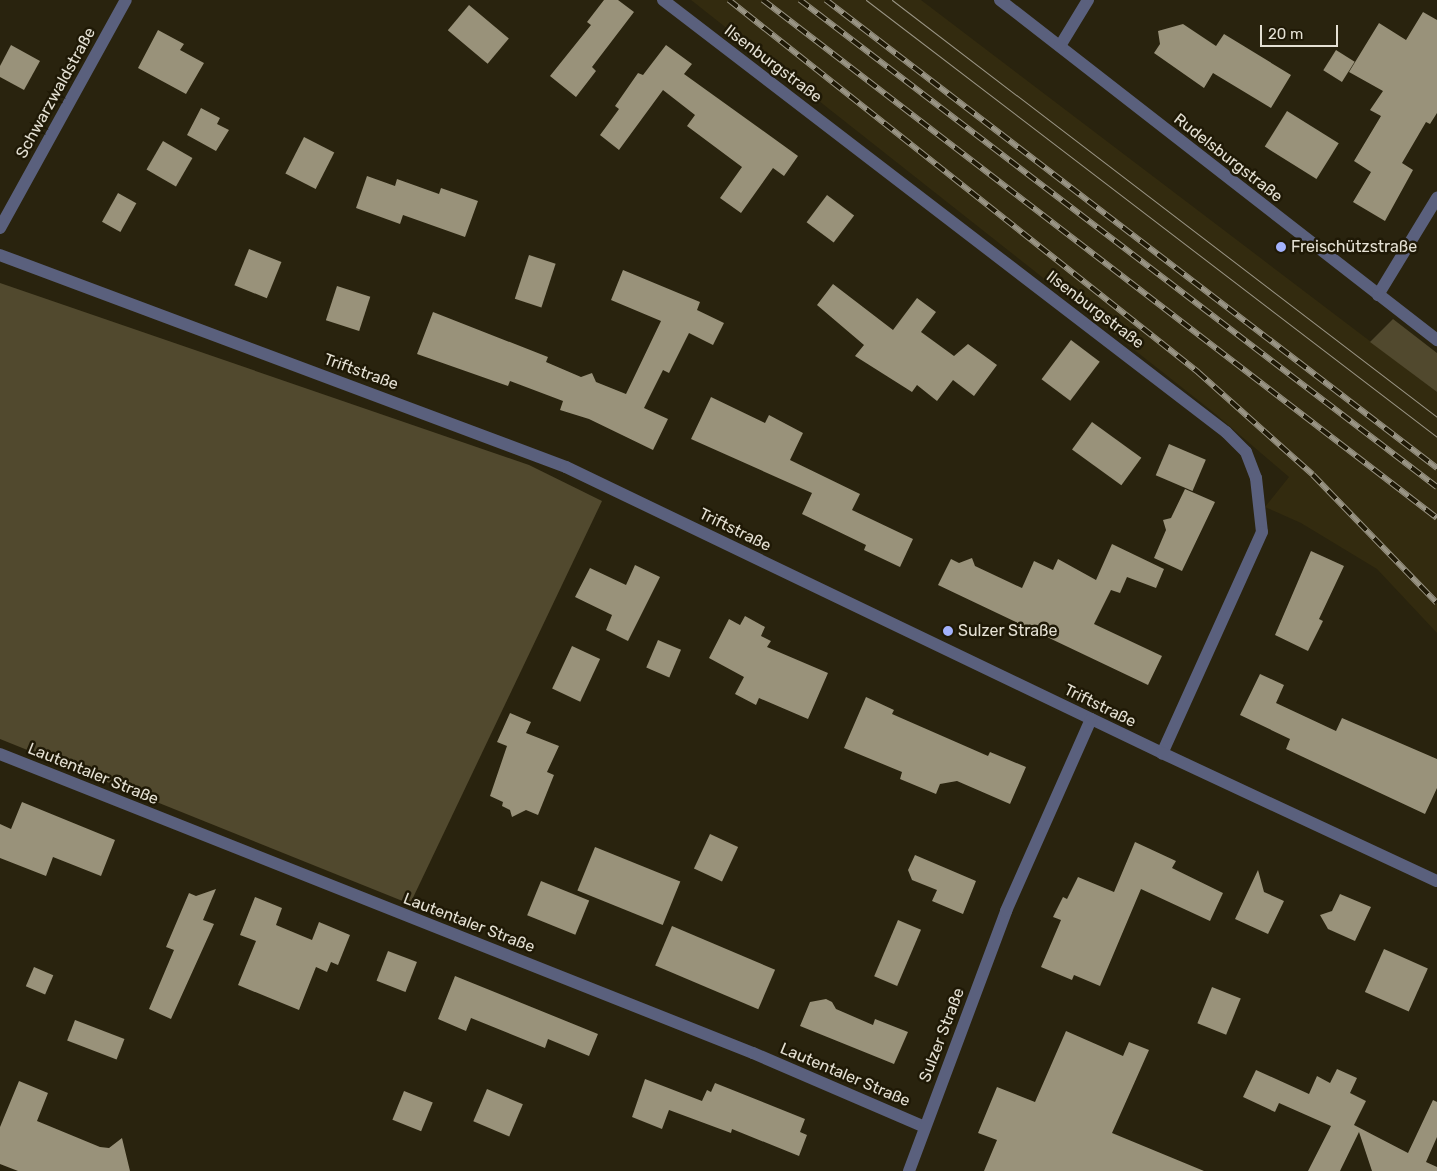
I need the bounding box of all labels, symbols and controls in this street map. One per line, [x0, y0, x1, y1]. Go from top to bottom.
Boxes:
scale bar [1262, 15, 1340, 47]
street label: Ilsenburgstraße [720, 21, 826, 107]
street label: Schwarzwaldstraße [12, 24, 100, 162]
text: 20 m [1268, 25, 1303, 43]
street label: Rudelsburgstraße [1170, 110, 1286, 206]
place label: Freischützstraße [1291, 237, 1417, 257]
marker: Freischützstraße [1275, 241, 1287, 253]
street label: Ilsenburgstraße [1042, 267, 1148, 353]
street label: Triftstraße [321, 350, 401, 394]
street label: Triftstraße [696, 504, 774, 556]
place label: Sulzer Straße [958, 621, 1058, 641]
marker: Sulzer Straße [942, 625, 954, 637]
street label: Triftstraße [1061, 680, 1139, 732]
street label: Lautentaler Straße [25, 739, 161, 809]
street label: Lautentaler Straße [400, 889, 538, 957]
street label: Sulzer Straße [915, 985, 969, 1085]
street label: Lautentaler Straße [777, 1039, 913, 1111]

